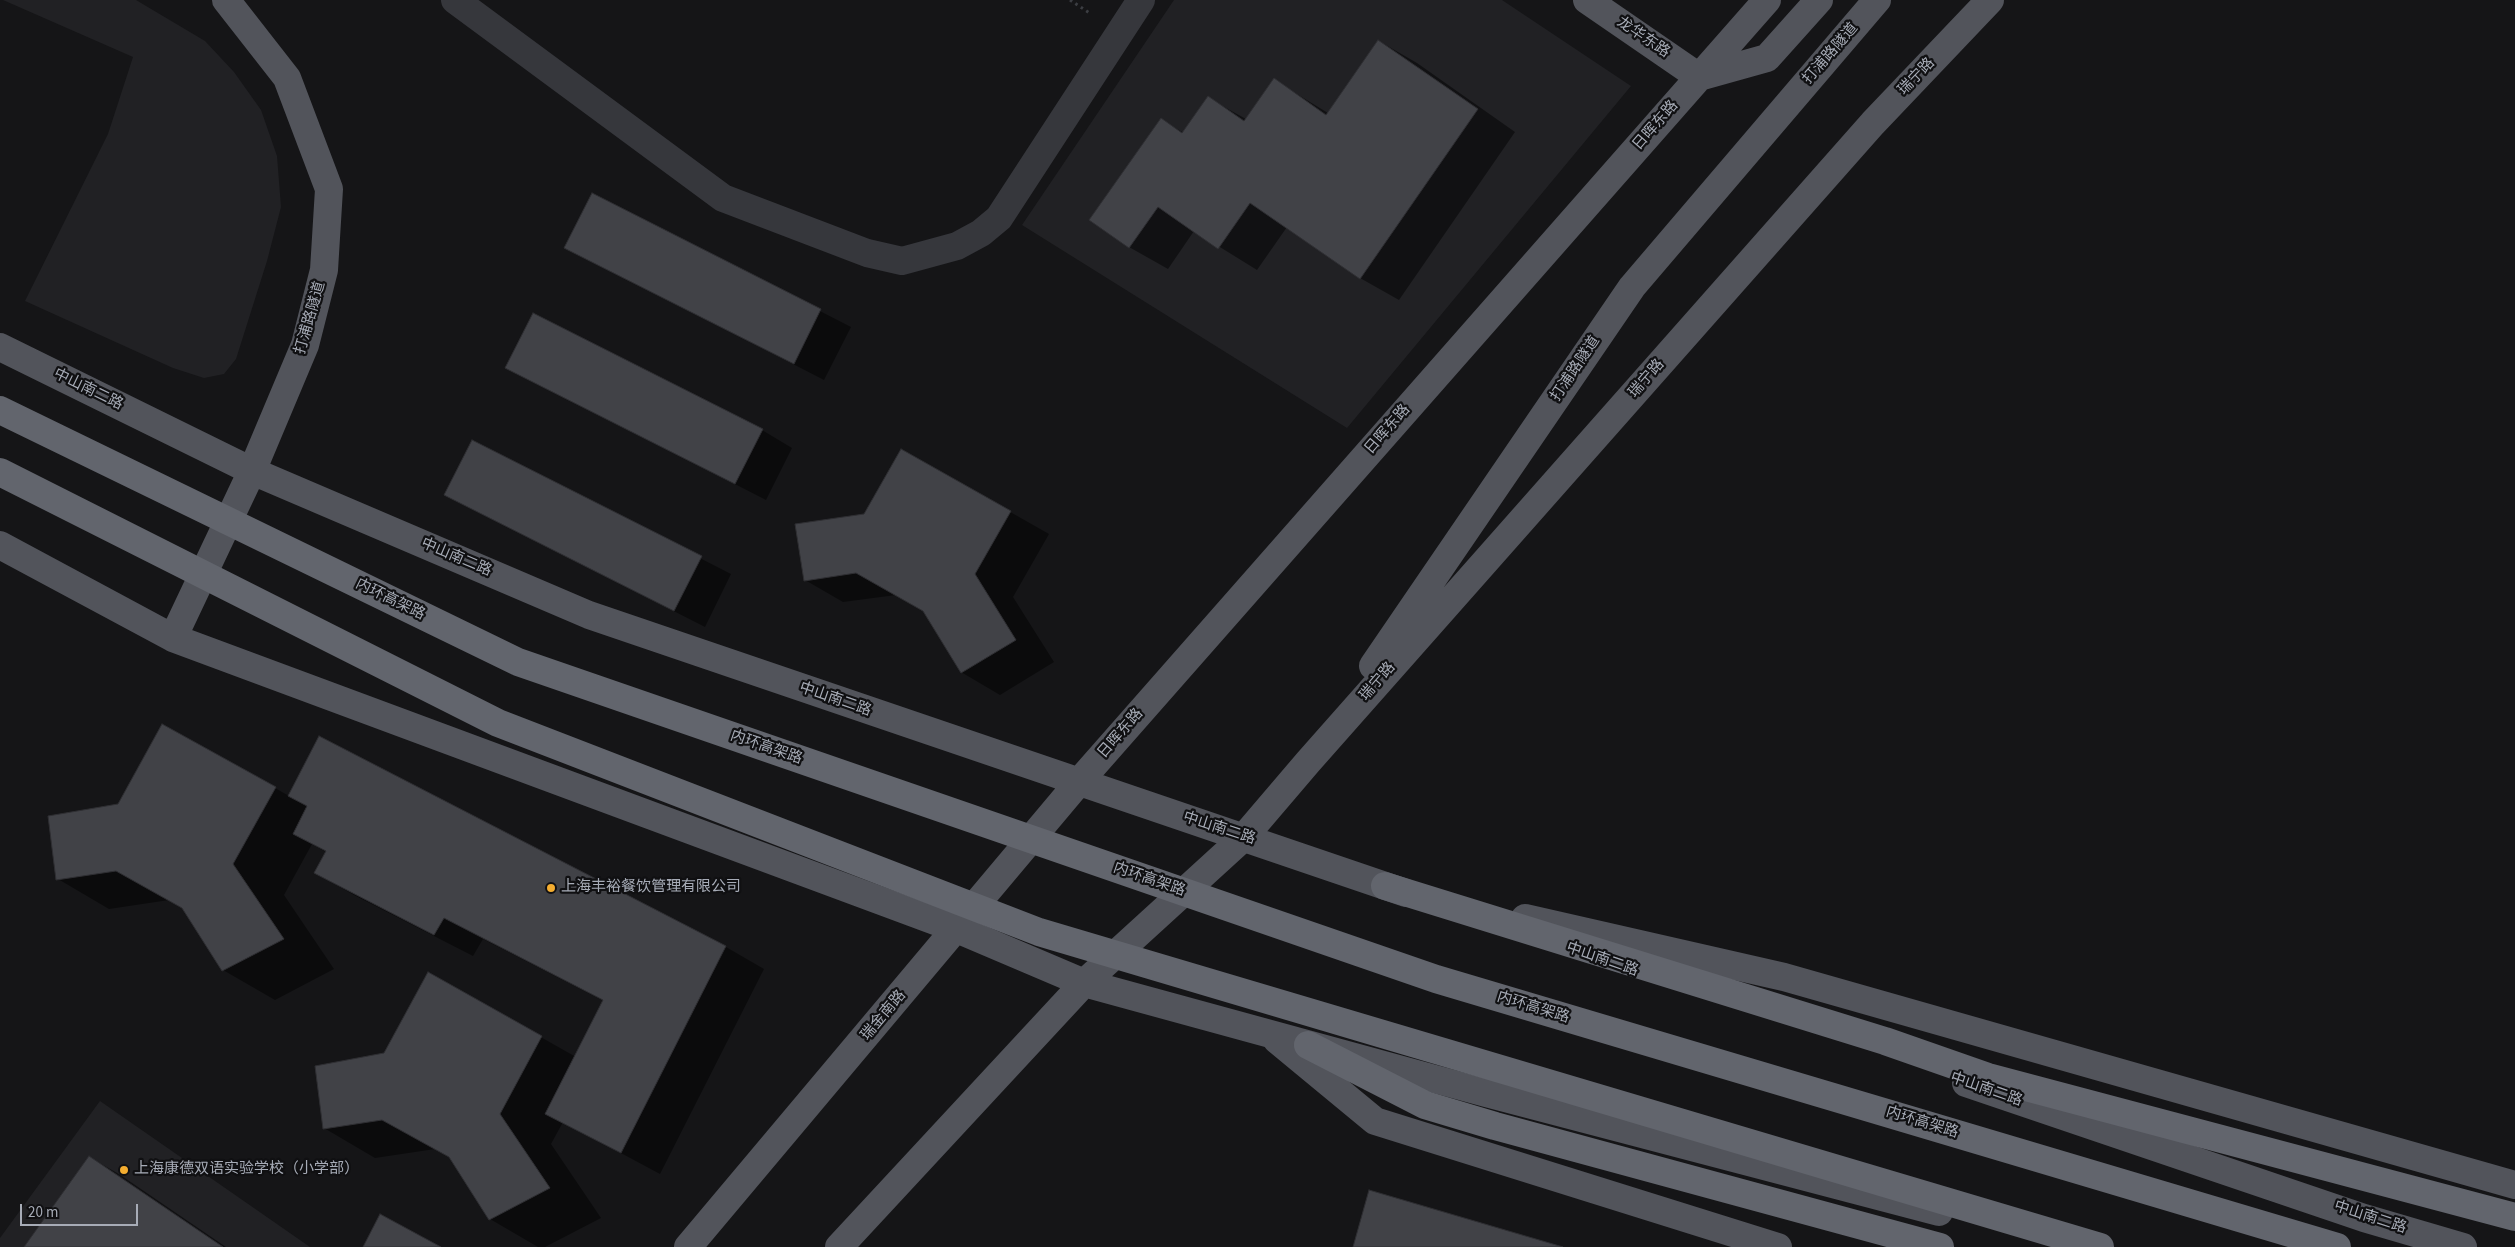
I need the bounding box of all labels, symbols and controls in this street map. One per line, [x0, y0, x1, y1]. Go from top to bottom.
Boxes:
street label: 龙华东路 [1613, 14, 1673, 62]
street label: 打浦路隧道 [1800, 20, 1862, 88]
street label: 瑞宁路 [1895, 55, 1939, 99]
street label: 日晖东路 [1630, 97, 1682, 155]
street label: 打浦路隧道 [292, 279, 330, 357]
street label: 打浦路隧道 [1548, 333, 1604, 405]
street label: 瑞宁路 [1625, 356, 1669, 402]
street label: 中山南二路 [50, 365, 126, 415]
street label: 日晖东路 [1362, 401, 1414, 459]
street label: 中山南二路 [418, 535, 494, 581]
street label: 内环高架路 [352, 575, 428, 625]
street label: 瑞宁路 [1356, 659, 1400, 705]
street label: 中山南二路 [797, 679, 873, 721]
street label: 日晖东路 [1095, 705, 1147, 763]
street label: 内环高架路 [728, 727, 804, 769]
street label: 中山南二路 [1181, 809, 1257, 849]
street label: 内环高架路 [1111, 859, 1187, 901]
place label: 上海丰裕餐饮管理有限公司 [561, 879, 741, 897]
marker: 上海丰裕餐饮管理有限公司 [545, 882, 557, 894]
street label: 中山南二路 [1564, 939, 1640, 981]
street label: 瑞金南路 [858, 987, 910, 1045]
street label: 内环高架路 [1495, 988, 1571, 1028]
street label: 中山南二路 [1948, 1069, 2024, 1111]
street label: 内环高架路 [1884, 1103, 1960, 1143]
place label: 上海康德双语实验学校（小学部） [134, 1161, 359, 1179]
marker: 上海康德双语实验学校（小学部） [118, 1164, 130, 1176]
scale bar [22, 1194, 140, 1226]
street label: 中山南二路 [2332, 1198, 2408, 1238]
text: 20 m [28, 1202, 58, 1223]

